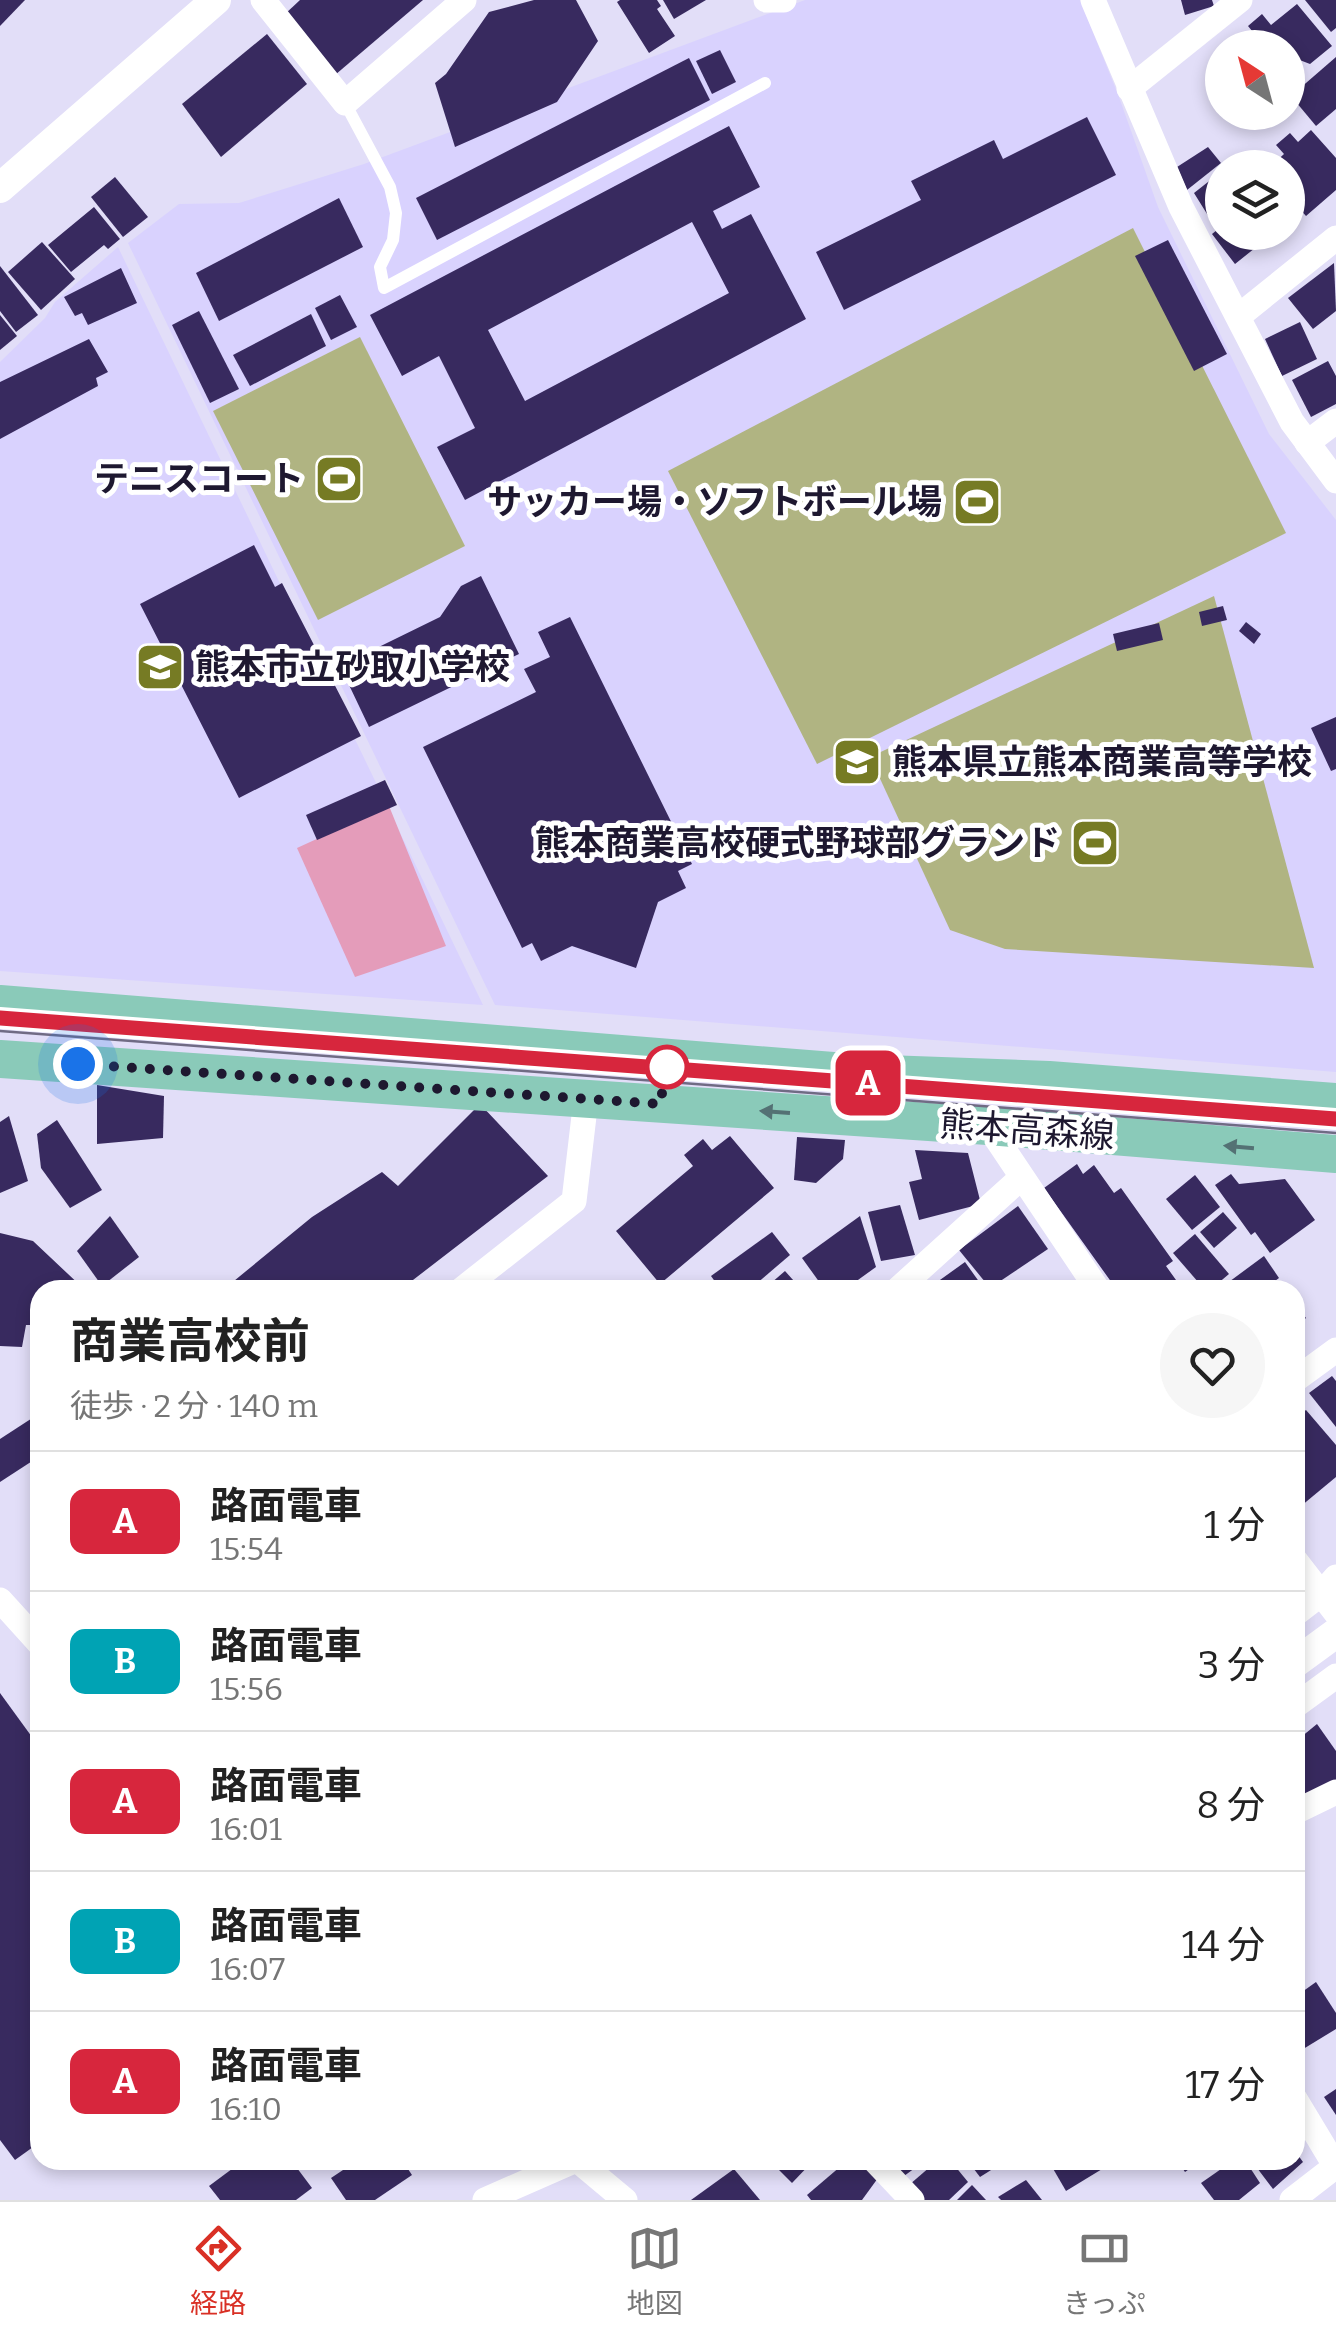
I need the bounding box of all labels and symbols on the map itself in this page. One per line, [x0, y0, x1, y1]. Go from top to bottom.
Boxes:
north arrow [1205, 30, 1305, 130]
sports icon: テニスコート [313, 453, 365, 505]
place label: テニスコート [94, 458, 304, 500]
sports icon: サッカー場・ソフトボール場 [951, 476, 1003, 528]
place label: サッカー場・ソフトボール場 [487, 481, 942, 523]
school or university icon: 熊本市立砂取小学校 [134, 641, 186, 693]
place label: 熊本市立砂取小学校 [195, 646, 510, 688]
school or university icon: 熊本県立熊本商業高等学校 [831, 736, 883, 788]
place label: 熊本県立熊本商業高等学校 [892, 741, 1312, 783]
sports icon: 熊本商業高校硬式野球部グランド [1069, 817, 1121, 869]
place label: 熊本商業高校硬式野球部グランド [535, 822, 1060, 864]
your location [53, 1039, 103, 1089]
unlabelled marker [646, 1046, 688, 1088]
line badge: A [836, 1050, 900, 1116]
street label: 熊本高森線 [938, 1103, 1116, 1157]
one-way arrow [759, 1104, 791, 1120]
one-way arrow [1222, 1138, 1254, 1154]

